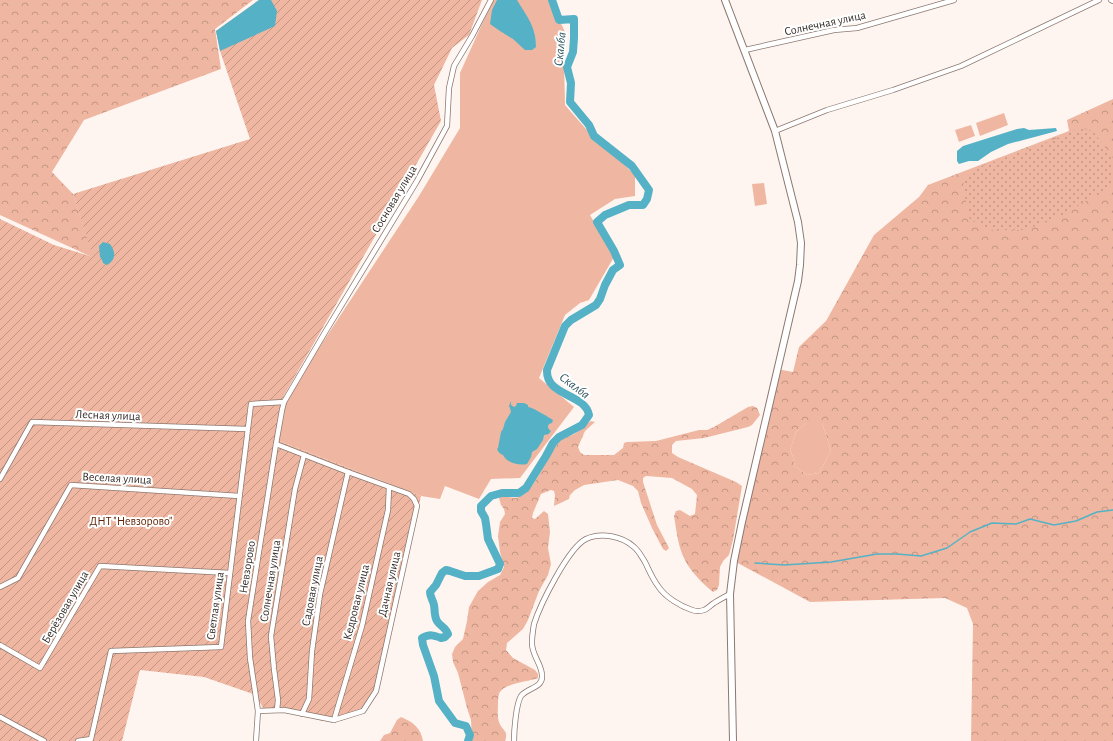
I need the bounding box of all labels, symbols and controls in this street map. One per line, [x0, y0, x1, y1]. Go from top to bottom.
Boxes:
street label: Солнечная улица [783, 8, 868, 38]
water label: Скалба [552, 31, 569, 67]
street label: Сосновая улица [369, 163, 420, 235]
water label: Скалба [557, 371, 592, 402]
street label: Лесная улица [75, 408, 141, 423]
street label: Веселая улица [82, 470, 153, 487]
park label: ДНТ "Невзорово" [90, 515, 172, 527]
street label: Солнечная улица [258, 539, 283, 623]
street label: Невзорово [237, 540, 257, 594]
street label: Дачная улица [376, 550, 403, 618]
street label: Садовая улица [299, 554, 326, 627]
street label: Кедровая улица [341, 563, 372, 641]
street label: Берёзовая улица [39, 568, 92, 646]
street label: Светлая улица [204, 571, 227, 641]

